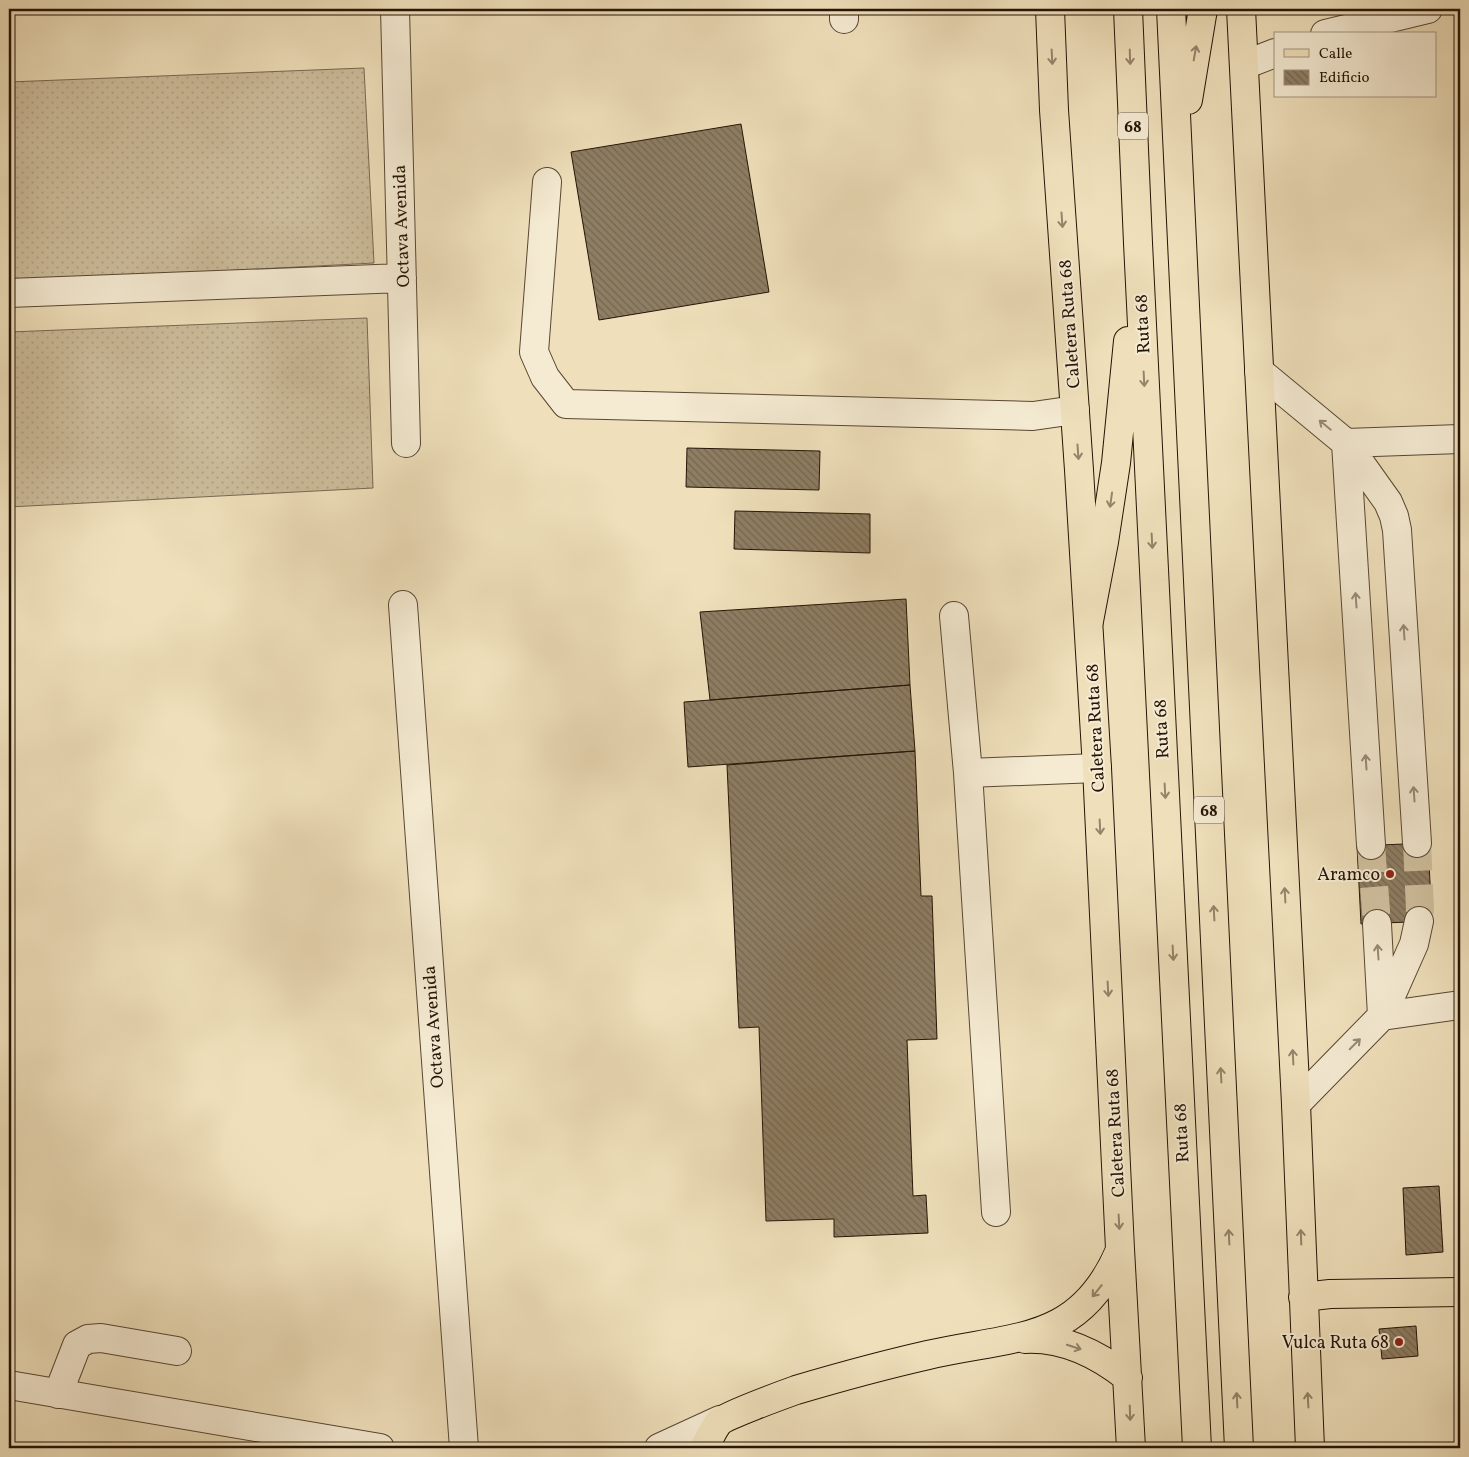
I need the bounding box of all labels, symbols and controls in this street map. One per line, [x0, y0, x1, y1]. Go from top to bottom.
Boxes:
legend [1274, 32, 1436, 98]
text: Calle [1319, 44, 1352, 65]
one-way arrow [1190, 46, 1200, 62]
one-way arrow [1047, 49, 1057, 65]
one-way arrow [1125, 49, 1135, 65]
text: Edificio [1319, 68, 1370, 89]
road number: 68 [1118, 112, 1148, 140]
street label: Octava Avenida [388, 164, 417, 288]
one-way arrow [1057, 211, 1067, 227]
street label: Caletera Ruta 68 [1054, 259, 1087, 389]
street label: Ruta 68 [1129, 294, 1158, 354]
one-way arrow [1140, 370, 1149, 386]
one-way arrow [1319, 420, 1332, 431]
one-way arrow [1073, 443, 1082, 459]
one-way arrow [1105, 492, 1115, 508]
one-way arrow [1148, 533, 1157, 549]
one-way arrow [1352, 592, 1361, 608]
one-way arrow [1399, 625, 1408, 641]
street label: Caletera Ruta 68 [1081, 663, 1112, 793]
street label: Ruta 68 [1148, 699, 1177, 759]
one-way arrow [1362, 754, 1371, 770]
one-way arrow [1160, 782, 1169, 798]
one-way arrow [1410, 787, 1419, 803]
road number: 68 [1194, 796, 1224, 824]
one-way arrow [1095, 818, 1105, 835]
place label: Aramco [1317, 863, 1380, 888]
marker: Aramco [1384, 868, 1396, 880]
one-way arrow [1281, 887, 1290, 903]
one-way arrow [1209, 905, 1218, 921]
one-way arrow [1168, 945, 1177, 961]
one-way arrow [1374, 945, 1383, 961]
street label: Octava Avenida [418, 965, 451, 1089]
one-way arrow [1103, 981, 1112, 997]
one-way arrow [1348, 1039, 1360, 1051]
one-way arrow [1289, 1050, 1298, 1066]
one-way arrow [1217, 1067, 1226, 1083]
street label: Caletera Ruta 68 [1101, 1068, 1132, 1198]
street label: Ruta 68 [1168, 1103, 1197, 1163]
one-way arrow [1114, 1213, 1123, 1229]
one-way arrow [1224, 1229, 1233, 1245]
one-way arrow [1296, 1229, 1305, 1245]
one-way arrow [1091, 1284, 1102, 1297]
place label: Vulca Ruta 68 [1282, 1331, 1389, 1356]
marker: Vulca Ruta 68 [1393, 1336, 1405, 1348]
one-way arrow [1065, 1343, 1081, 1352]
one-way arrow [1232, 1392, 1241, 1408]
one-way arrow [1303, 1392, 1313, 1408]
one-way arrow [1125, 1405, 1135, 1421]

